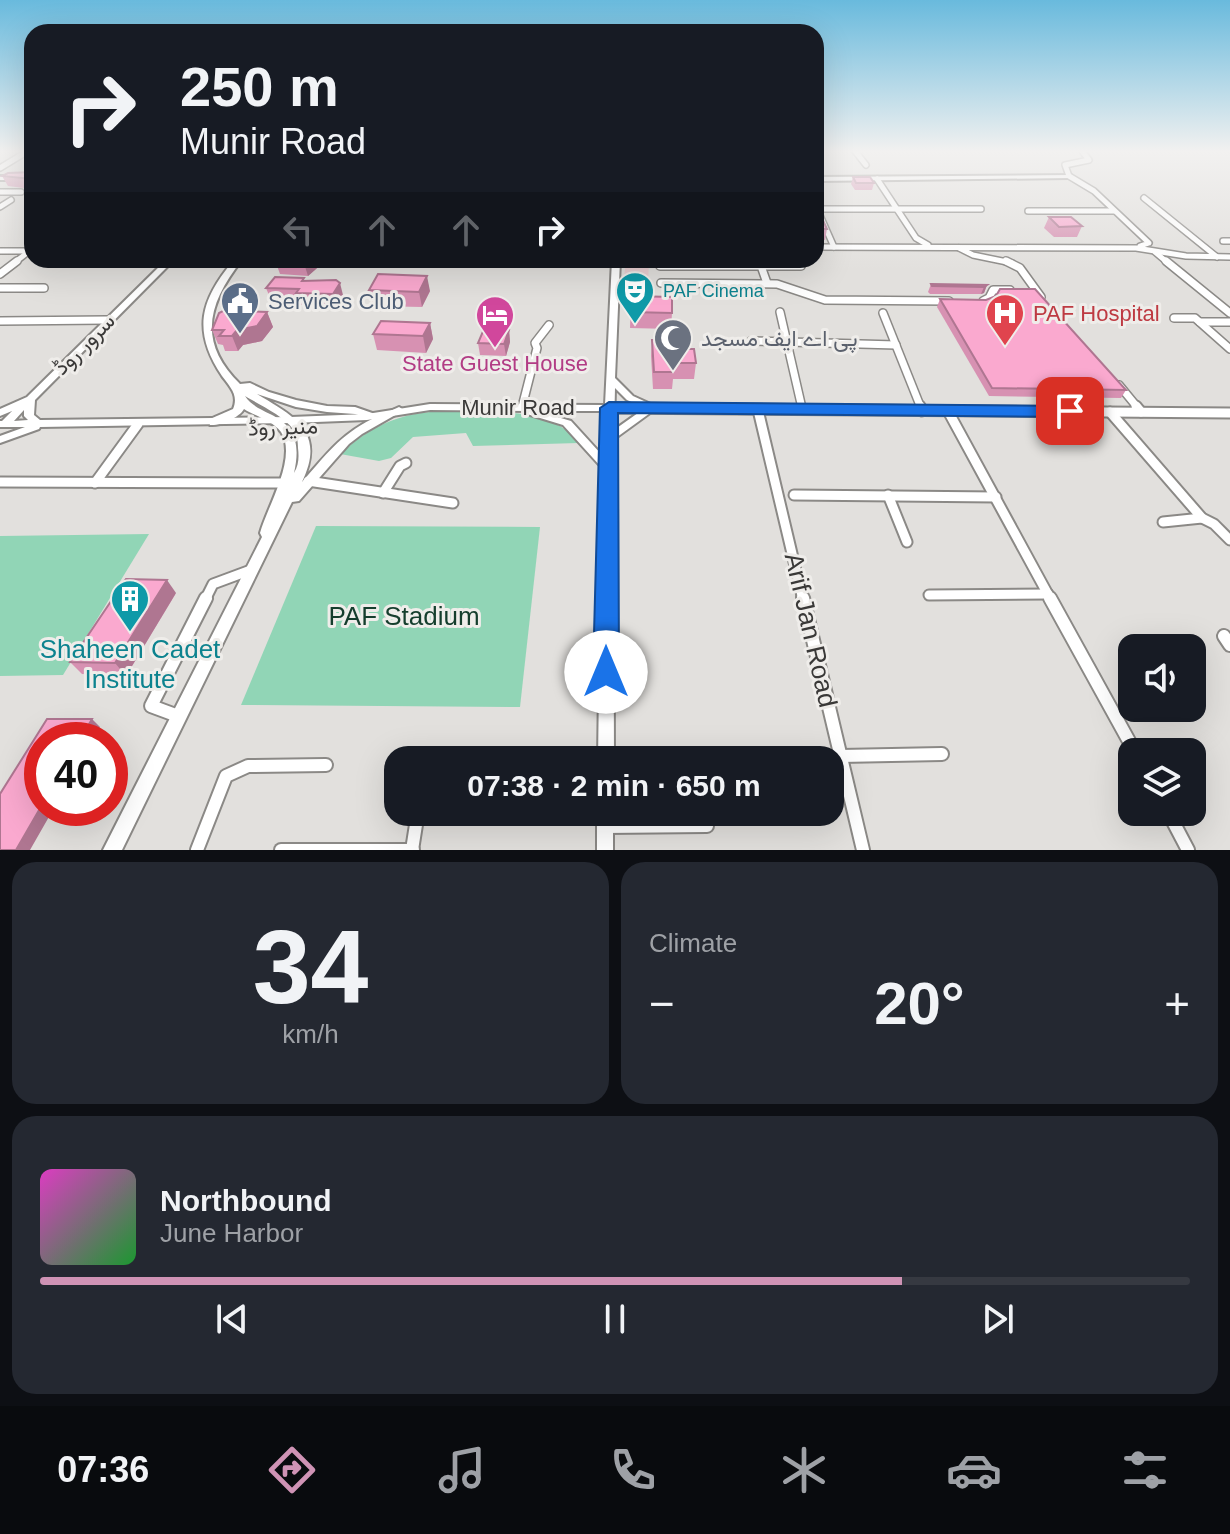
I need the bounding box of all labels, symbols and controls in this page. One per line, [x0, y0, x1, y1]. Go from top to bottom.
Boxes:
text: 250 m [180, 55, 339, 118]
icon: right [48, 56, 152, 160]
text: Munir Road [180, 121, 366, 162]
icon: left [276, 208, 320, 252]
icon: ahead [360, 208, 404, 252]
icon: ahead [444, 208, 488, 252]
icon: right [528, 208, 572, 252]
theatre icon: PAF Cinema [614, 270, 656, 325]
public building icon: Services Club [219, 280, 261, 335]
place label: PAF Cinema [663, 281, 765, 301]
place label: Services Club [268, 289, 404, 314]
hospital icon: PAF Hospital [984, 292, 1026, 347]
hotel icon: State Guest House [474, 294, 516, 349]
place label: PAF Hospital [1033, 301, 1160, 326]
street label: سرور روڈ [48, 308, 121, 381]
mosque icon: پی اے ایف مسجد [652, 317, 694, 372]
place label: پی اے ایف مسجد [701, 326, 858, 353]
place label: State Guest House [402, 351, 588, 376]
pin [1036, 377, 1104, 445]
icon: arrive [1048, 389, 1092, 433]
street label: Munir Road [461, 395, 575, 420]
street label: منیر روڈ [248, 413, 318, 442]
street label: Arif Jan Road [779, 550, 843, 710]
building icon: Shaheen Cadet Institute [109, 578, 151, 633]
park label: PAF Stadium [328, 601, 480, 631]
position arrow [564, 630, 648, 714]
place label: Shaheen Cadet Institute [40, 634, 221, 694]
map controls [1118, 634, 1206, 826]
button: sound [1118, 634, 1206, 722]
speed limit sign: 40 [24, 722, 128, 826]
button: layers [1118, 738, 1206, 826]
text: 07:38 · 2 min · 650 m [467, 769, 761, 802]
text: 34 [253, 909, 368, 1025]
text: Climate [649, 928, 737, 958]
text: 20° [874, 970, 965, 1037]
text: − [649, 979, 675, 1028]
text: + [1164, 979, 1190, 1028]
text: km/h [282, 1019, 339, 1049]
text: Northbound [160, 1184, 332, 1217]
text: June Harbor [160, 1218, 303, 1248]
icon: previous [210, 1297, 254, 1341]
icon: pause [593, 1297, 637, 1341]
icon: next [976, 1297, 1020, 1341]
icon: directions [264, 1442, 320, 1498]
icon: music [434, 1442, 490, 1498]
icon: phone [605, 1442, 661, 1498]
icon: climate [776, 1442, 832, 1498]
icon: car [946, 1442, 1002, 1498]
icon: filters [1117, 1442, 1173, 1498]
text: 07:36 [57, 1449, 149, 1490]

